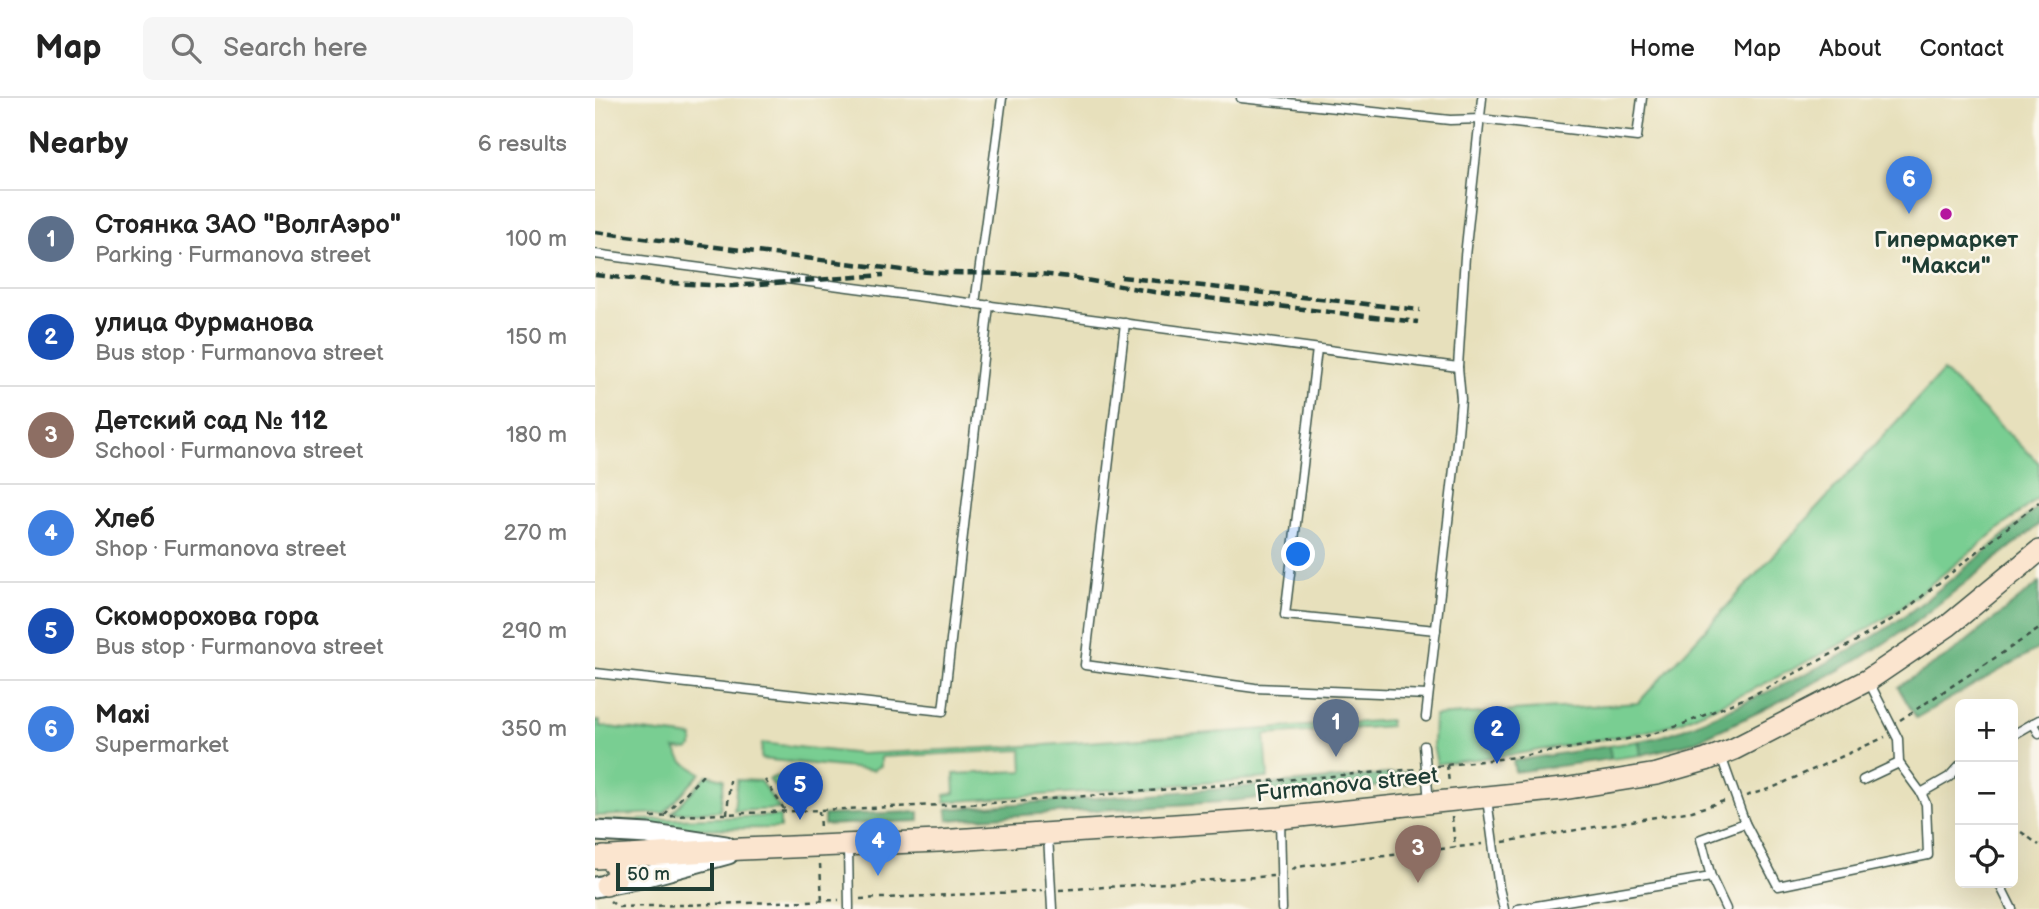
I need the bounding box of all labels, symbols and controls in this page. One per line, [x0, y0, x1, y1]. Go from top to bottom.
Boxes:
search box [143, 17, 633, 80]
text: Map [35, 28, 101, 68]
icon: search [167, 29, 205, 67]
text: Search here [223, 33, 367, 64]
text: Home [1630, 34, 1695, 63]
text: Map [1733, 34, 1781, 63]
text: About [1819, 34, 1881, 63]
text: Contact [1919, 34, 2004, 63]
text: Nearby [28, 126, 128, 162]
text: 6 results [478, 130, 567, 158]
pin: 6 [1886, 156, 1932, 214]
marker: Гипермаркет "Макси" [1938, 206, 1954, 222]
text: Стоянка ЗАО "ВолгАэро" [95, 210, 401, 241]
text: 1 [46, 225, 56, 253]
text: 100 m [506, 225, 567, 253]
place label: Гипермаркет "Макси" [1874, 226, 2018, 280]
text: Parking · Furmanova street [95, 241, 371, 269]
text: улица Фурманова [95, 308, 313, 339]
text: 2 [44, 323, 58, 351]
text: 150 m [506, 323, 567, 351]
text: Bus stop · Furmanova street [95, 339, 384, 367]
text: Детский сад № 112 [95, 406, 328, 437]
text: 3 [44, 421, 58, 449]
text: 180 m [506, 421, 567, 449]
text: School · Furmanova street [95, 437, 363, 465]
text: Хлеб [95, 504, 155, 535]
text: 4 [44, 519, 58, 547]
text: 270 m [503, 519, 567, 547]
text: Shop · Furmanova street [95, 535, 346, 563]
your location [1281, 537, 1315, 571]
text: Скоморохова гора [95, 602, 319, 633]
text: 5 [44, 617, 58, 645]
text: 290 m [501, 617, 567, 645]
text: Bus stop · Furmanova street [95, 633, 384, 661]
pin: 1 [1313, 699, 1359, 757]
map controls [1955, 699, 2018, 888]
button: + [1955, 699, 2018, 762]
text: Maxi [95, 700, 150, 731]
pin: 2 [1474, 706, 1520, 764]
text: 6 [44, 715, 58, 743]
text: 350 m [501, 715, 567, 743]
text: Supermarket [95, 731, 229, 759]
street label: Furmanova street [1255, 761, 1440, 808]
pin: 5 [777, 762, 823, 820]
button: − [1955, 762, 2018, 825]
pin: 4 [855, 818, 901, 876]
pin: 3 [1395, 825, 1441, 883]
button: locate [1955, 825, 2018, 888]
scale bar [616, 860, 714, 892]
text: 50 m [627, 863, 670, 886]

